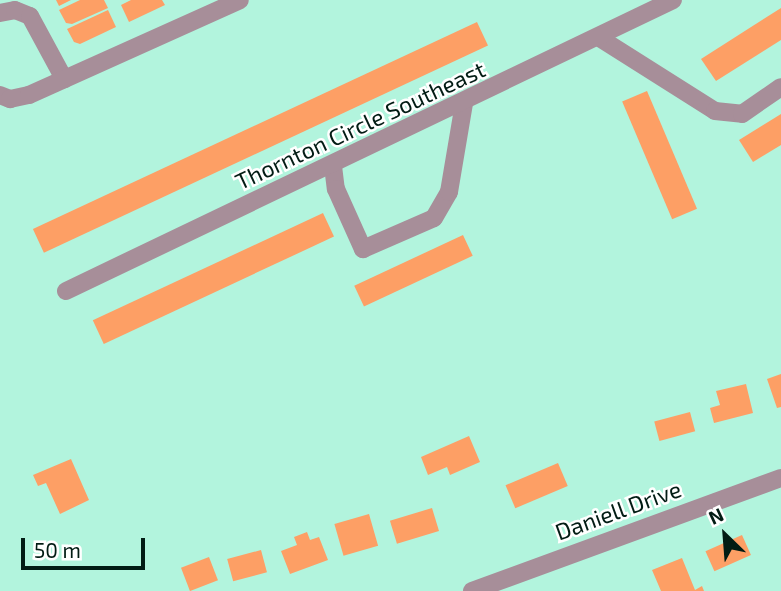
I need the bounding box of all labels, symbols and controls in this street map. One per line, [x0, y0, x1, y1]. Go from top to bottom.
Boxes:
street label: Thornton Circle Southeast [231, 55, 489, 195]
street label: Daniell Drive [551, 474, 685, 546]
north arrow [690, 500, 760, 570]
text: N [705, 502, 727, 529]
scale bar [24, 524, 149, 568]
text: 50 m [34, 537, 81, 562]

